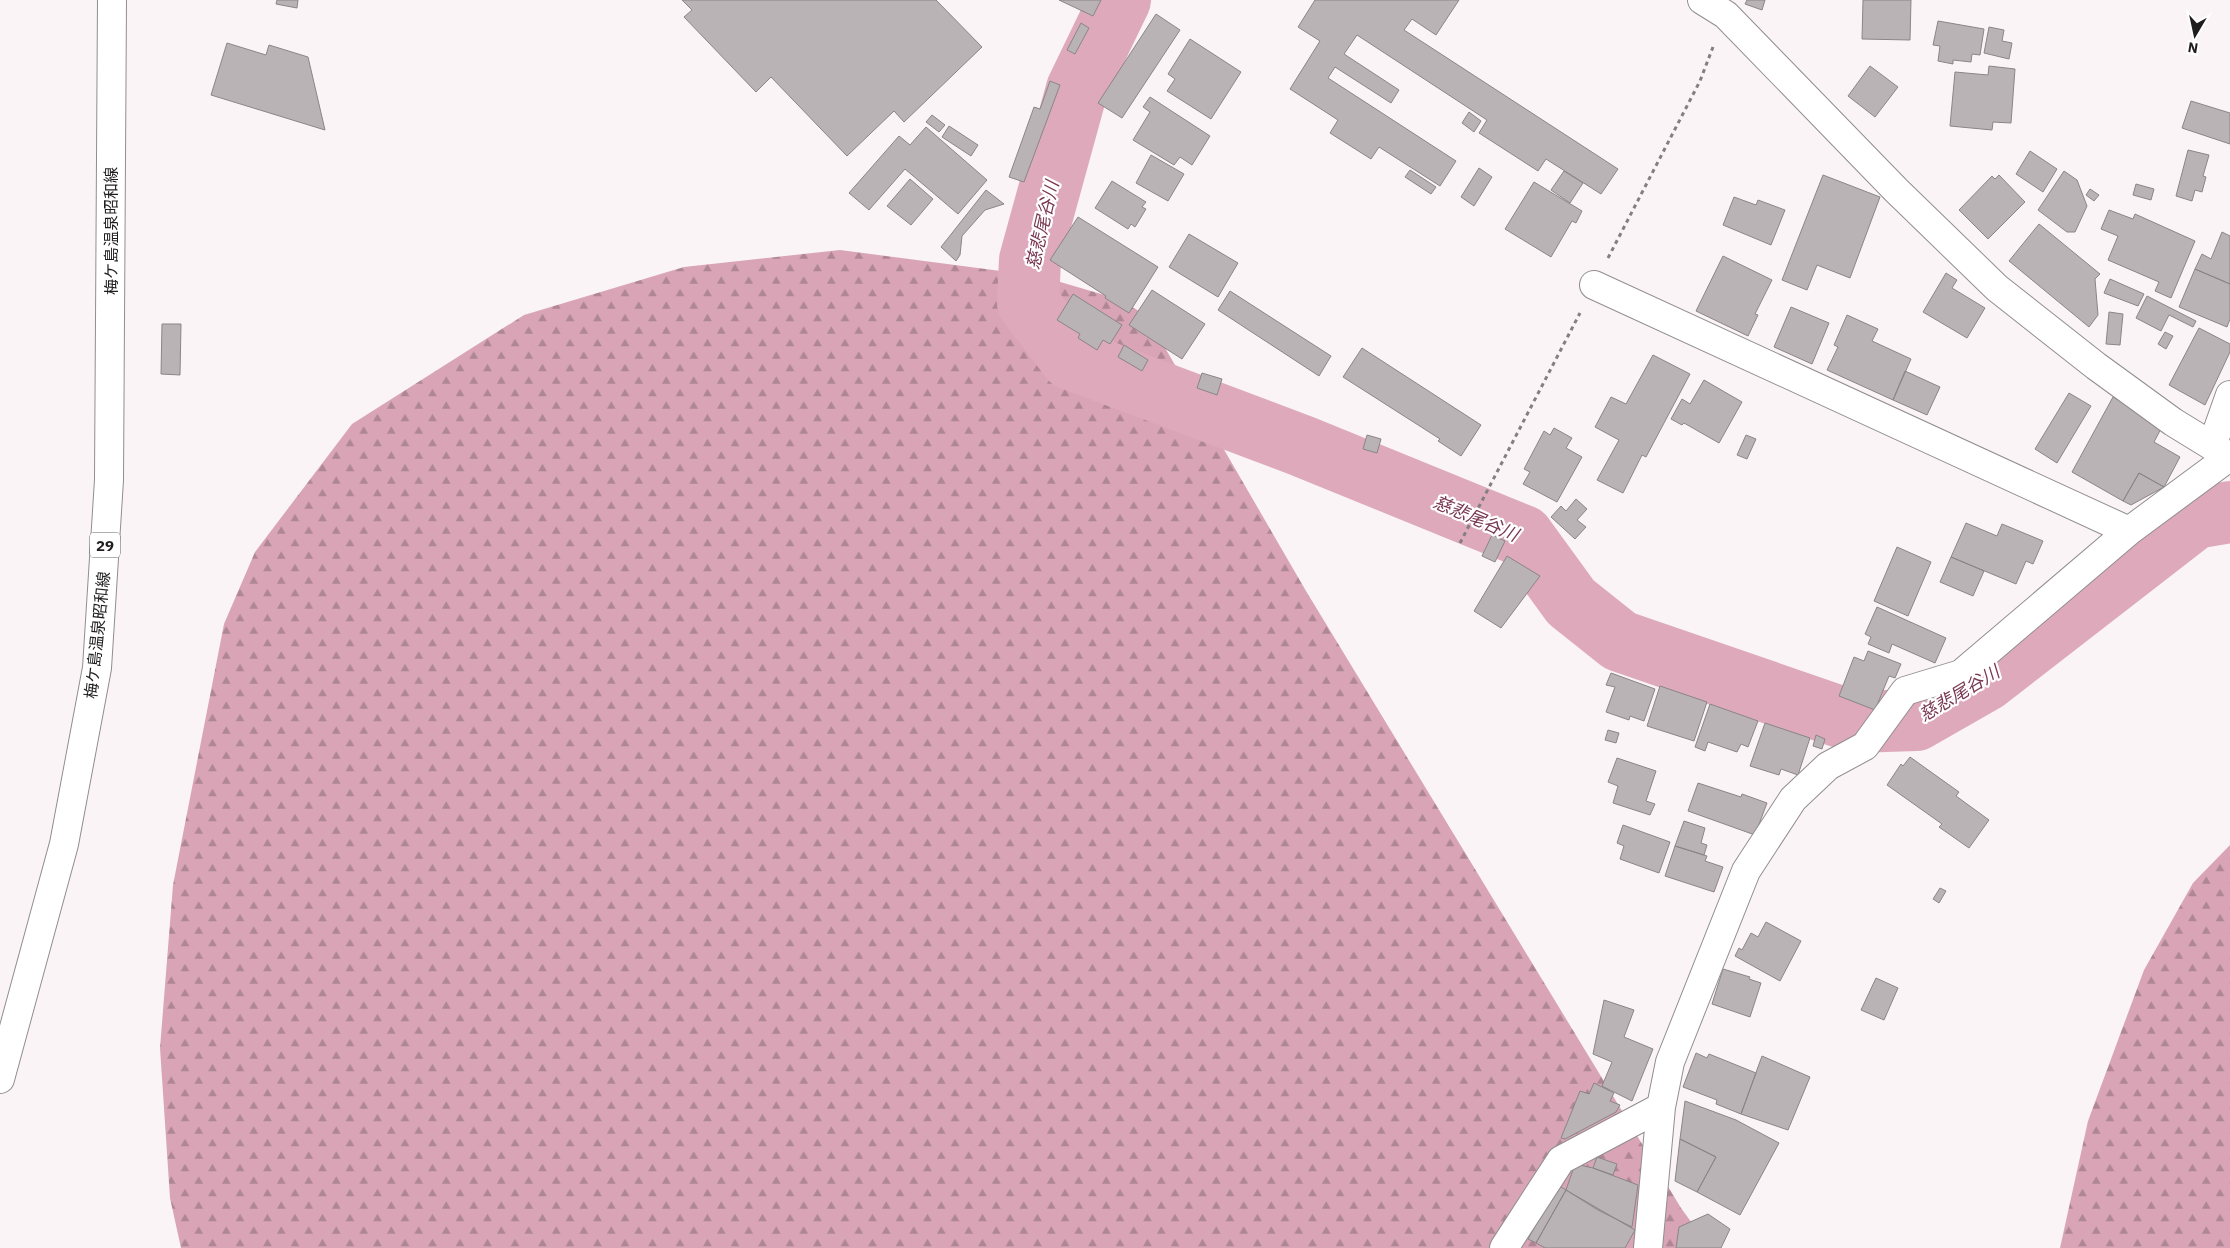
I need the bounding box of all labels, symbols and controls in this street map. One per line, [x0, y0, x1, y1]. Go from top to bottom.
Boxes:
north arrow [2170, 10, 2220, 60]
text: N [2187, 38, 2199, 58]
street label: 梅ケ島温泉昭和線 [101, 167, 121, 295]
water label: 慈悲尾谷川 [1021, 177, 1064, 271]
water label: 慈悲尾谷川 [1430, 490, 1524, 547]
road number: 29 [90, 532, 120, 558]
street label: 梅ケ島温泉昭和線 [80, 570, 114, 700]
water label: 慈悲尾谷川 [1915, 659, 2005, 726]

